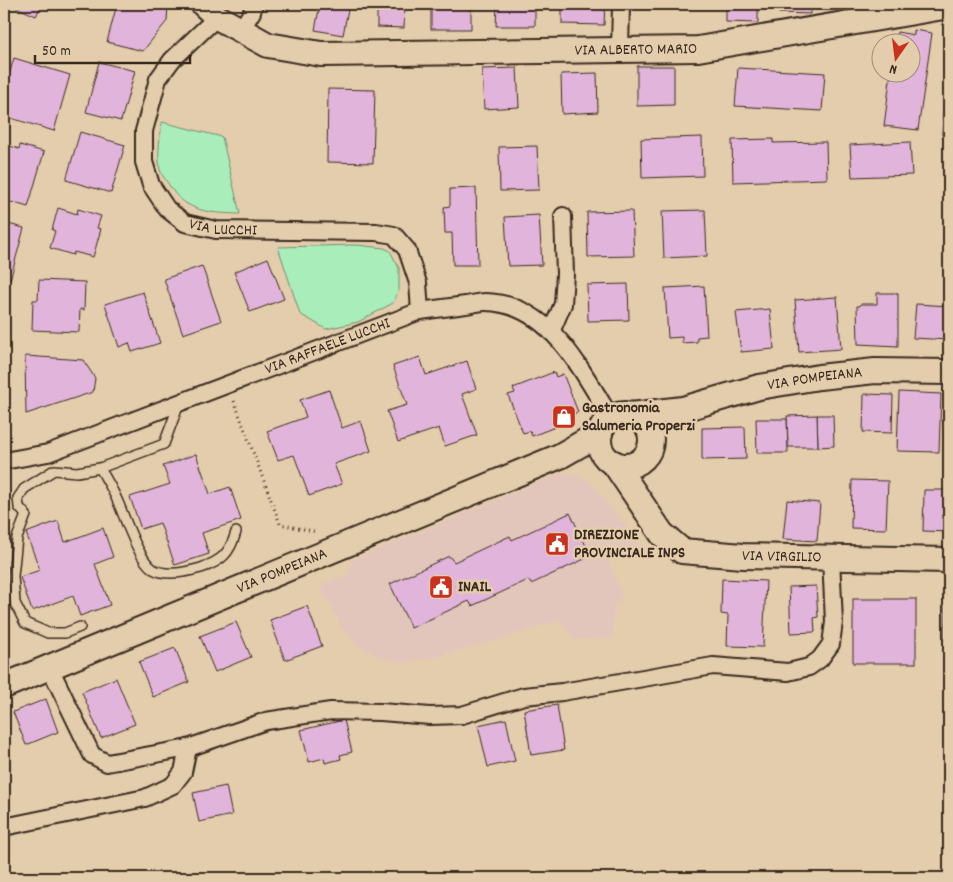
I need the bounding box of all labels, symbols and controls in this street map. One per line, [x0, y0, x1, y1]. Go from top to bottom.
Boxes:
scale bar [35, 32, 190, 64]
north arrow [870, 32, 920, 82]
street label: VIA ALBERTO MARIO [575, 38, 697, 62]
text: 50 m [42, 41, 71, 63]
text: N [887, 58, 899, 79]
street label: VIA LUCCHI [187, 213, 257, 242]
street label: VIA RAFFAELE LUCCHI [262, 312, 394, 381]
street label: VIA POMPEIANA [766, 361, 864, 397]
place label: Gastronomia Salumeria Properzi [582, 397, 695, 438]
shop icon: Gastronomia Salumeria Properzi [551, 404, 577, 430]
place label: DIREZIONE PROVINCIALE INPS [574, 524, 685, 565]
public building icon: DIREZIONE PROVINCIALE INPS [544, 531, 570, 557]
street label: VIA POMPEIANA [233, 542, 331, 600]
street label: VIA VIRGILIO [742, 544, 822, 569]
public building icon: INAIL [428, 574, 454, 600]
place label: INAIL [458, 576, 492, 599]

